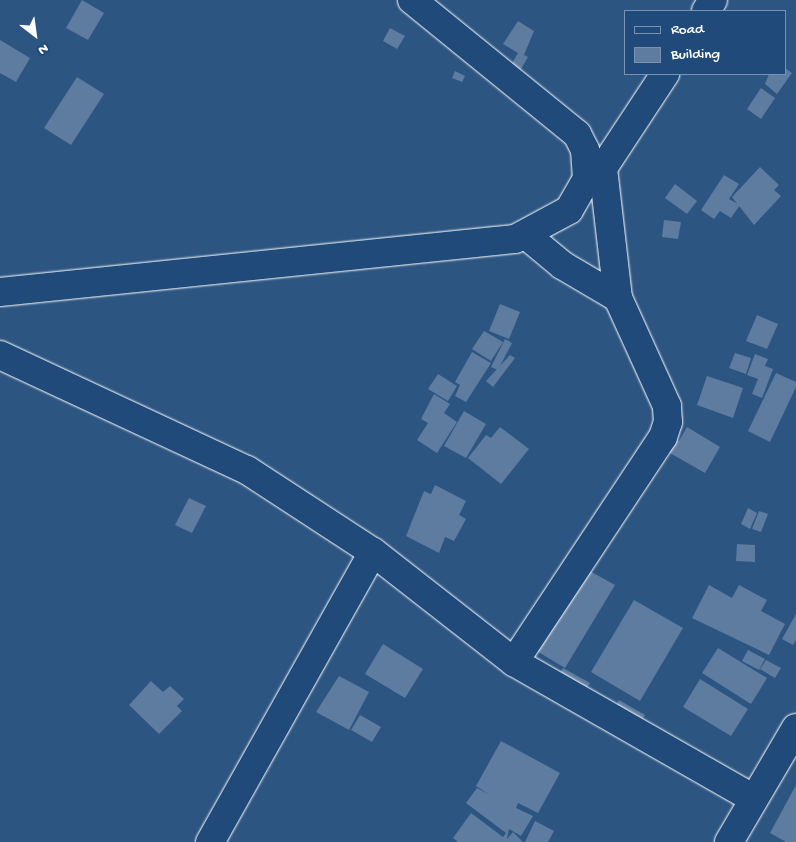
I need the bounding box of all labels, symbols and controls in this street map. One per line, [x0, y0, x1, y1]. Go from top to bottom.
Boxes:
north arrow [10, 10, 60, 60]
legend [624, 10, 786, 75]
text: Road [671, 21, 704, 39]
text: N [35, 39, 51, 58]
text: Building [671, 46, 720, 64]

